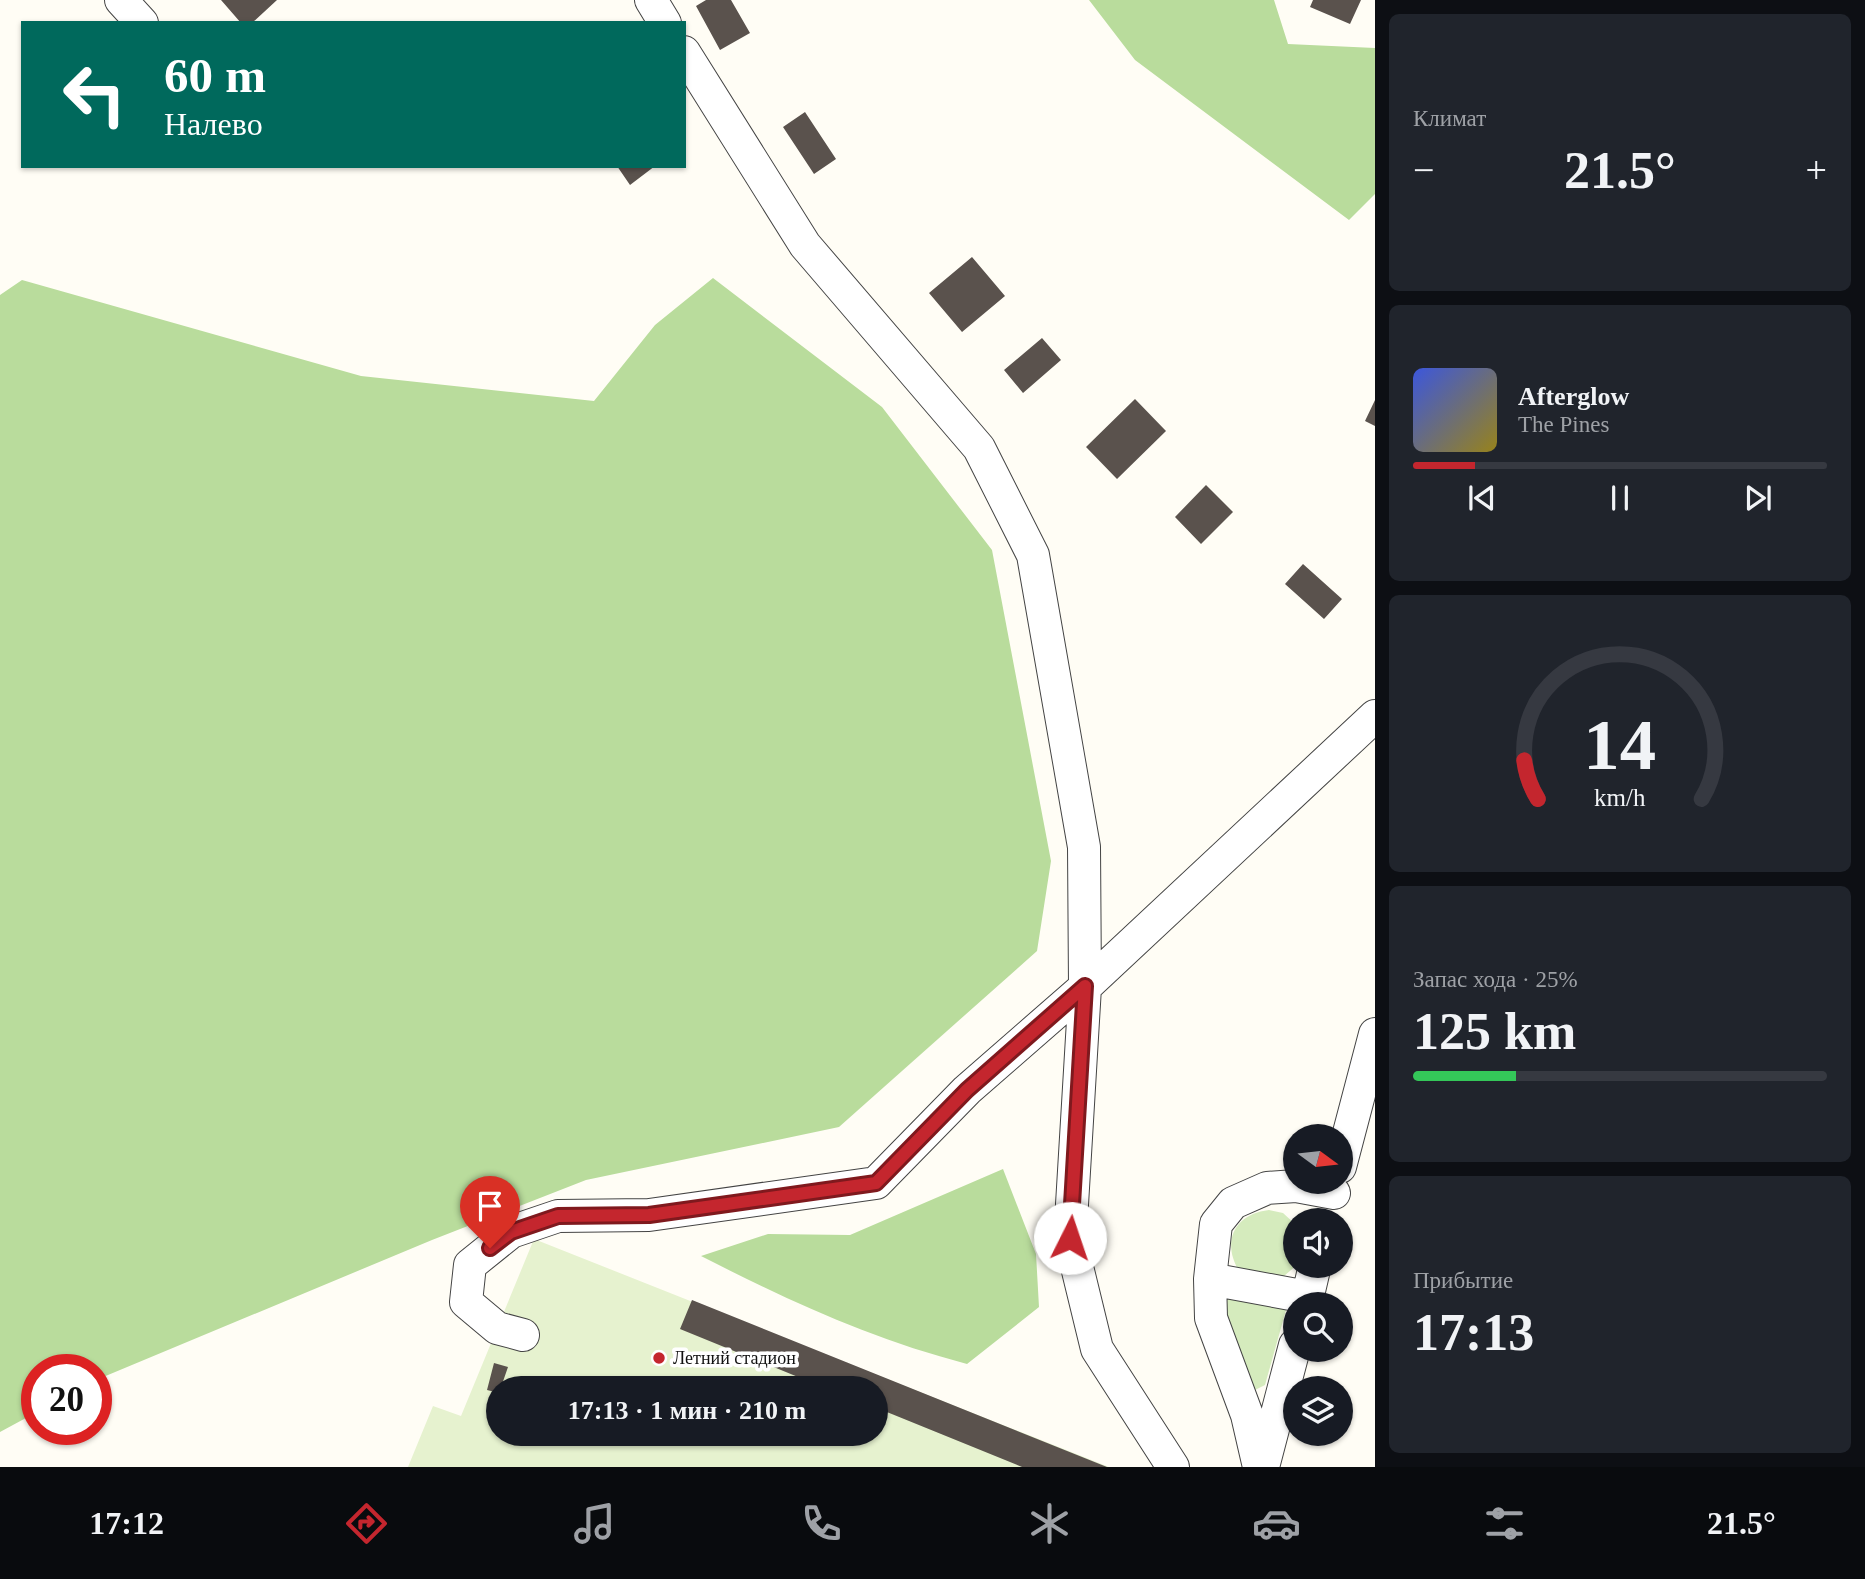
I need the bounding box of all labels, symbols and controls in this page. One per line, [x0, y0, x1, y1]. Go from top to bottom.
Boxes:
text: 60 m [164, 48, 266, 103]
icon: left [49, 49, 140, 140]
text: Налево [164, 106, 263, 142]
text: Климат [1413, 106, 1486, 131]
text: 21.5° [1564, 142, 1676, 199]
text: − [1413, 149, 1434, 191]
text: + [1806, 149, 1827, 191]
text: Afterglow [1518, 382, 1629, 411]
text: The Pines [1518, 412, 1609, 437]
icon: previous [1463, 479, 1501, 517]
icon: pause [1601, 479, 1639, 517]
icon: next [1739, 479, 1777, 517]
text: 14 [1584, 705, 1656, 786]
text: km/h [1594, 784, 1646, 811]
text: Запас хода · 25% [1413, 967, 1578, 992]
text: 125 km [1413, 1003, 1576, 1060]
north arrow [1283, 1124, 1353, 1194]
map controls [1283, 1124, 1353, 1446]
pin [460, 1176, 520, 1248]
icon: arrive [471, 1187, 509, 1225]
position arrow [1033, 1201, 1107, 1275]
button: sound [1283, 1208, 1353, 1278]
text: Прибытие [1413, 1268, 1513, 1293]
button: search [1283, 1292, 1353, 1362]
text: 17:13 [1413, 1304, 1534, 1361]
place label: Летний стадион [673, 1348, 796, 1368]
marker: Летний стадион [651, 1350, 667, 1366]
speed limit sign: 20 [21, 1354, 112, 1445]
button: layers [1283, 1376, 1353, 1446]
text: 17:13 · 1 мин · 210 m [568, 1396, 806, 1425]
icon: directions [342, 1499, 391, 1548]
icon: music [570, 1499, 619, 1548]
icon: phone [797, 1499, 846, 1548]
icon: climate [1025, 1499, 1074, 1548]
icon: car [1252, 1499, 1301, 1548]
icon: filters [1480, 1499, 1529, 1548]
text: 17:12 [89, 1505, 164, 1541]
text: 21.5° [1707, 1505, 1776, 1541]

